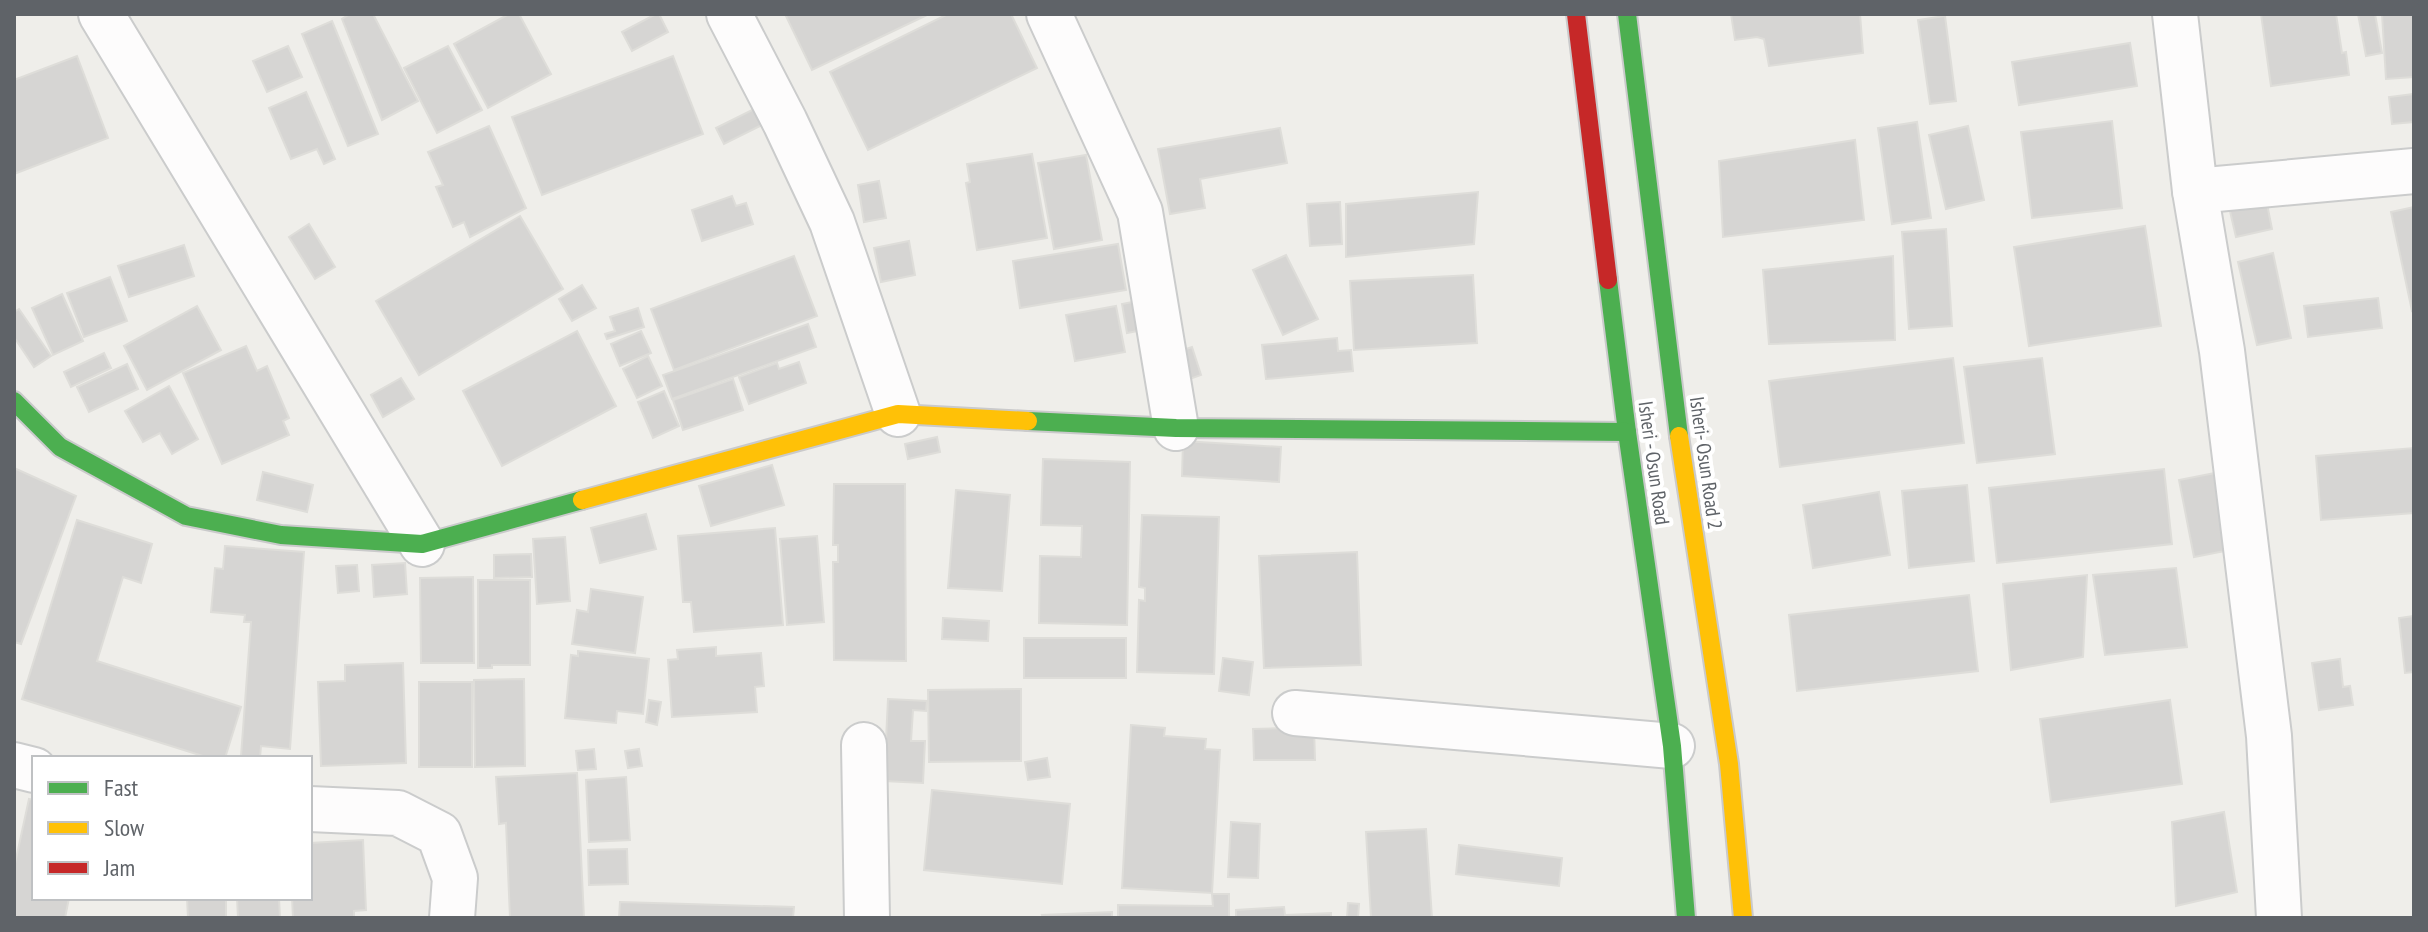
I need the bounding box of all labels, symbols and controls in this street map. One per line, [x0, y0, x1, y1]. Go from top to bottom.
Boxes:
street label: Isheri- Osun Road 2 [1684, 395, 1728, 531]
street label: Isheri - Osun Road [1632, 399, 1676, 527]
legend [32, 756, 312, 900]
text: Fast [104, 772, 139, 803]
text: Slow [104, 812, 145, 843]
text: Jam [103, 852, 135, 883]

